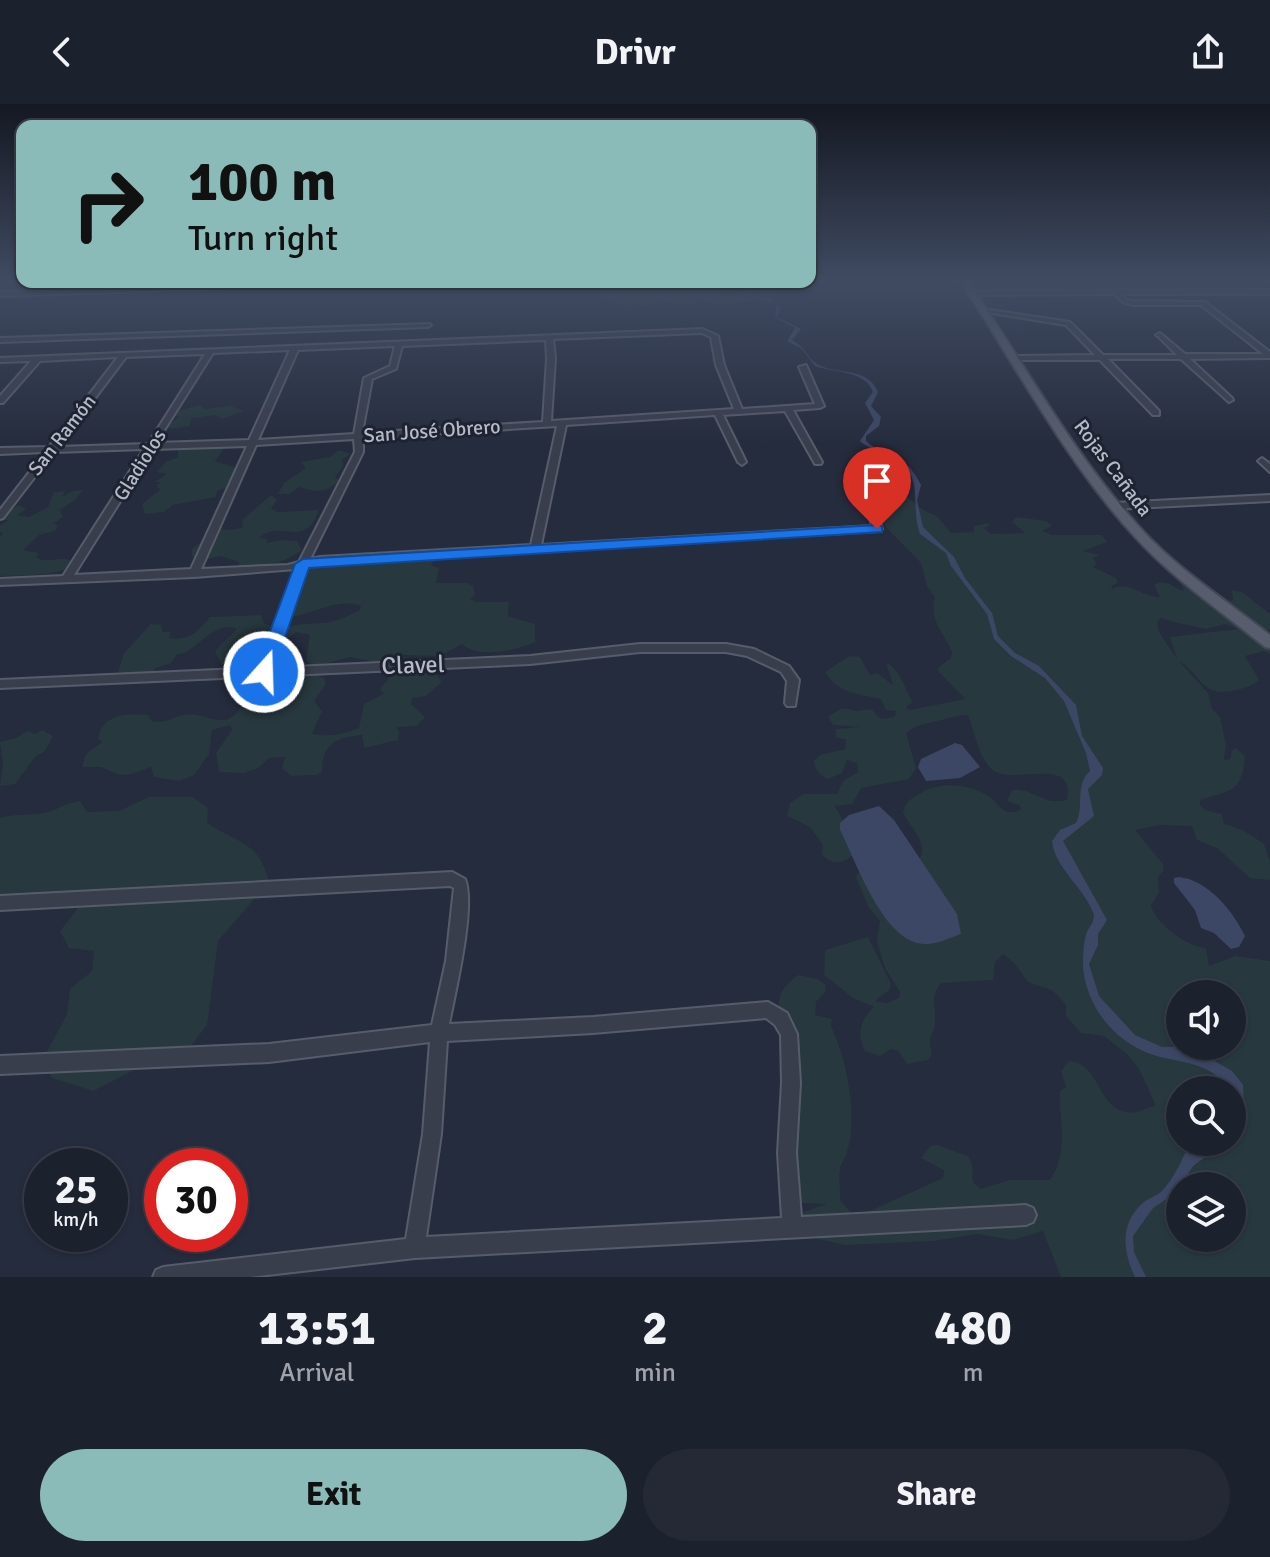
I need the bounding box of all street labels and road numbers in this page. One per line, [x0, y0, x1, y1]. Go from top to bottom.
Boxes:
street label: San Ramón [23, 390, 101, 480]
street label: San José Obrero [363, 414, 501, 448]
street label: Rojas Cañada [1068, 415, 1158, 521]
street label: Gladiolos [108, 424, 172, 506]
street label: Clavel [381, 649, 445, 681]

